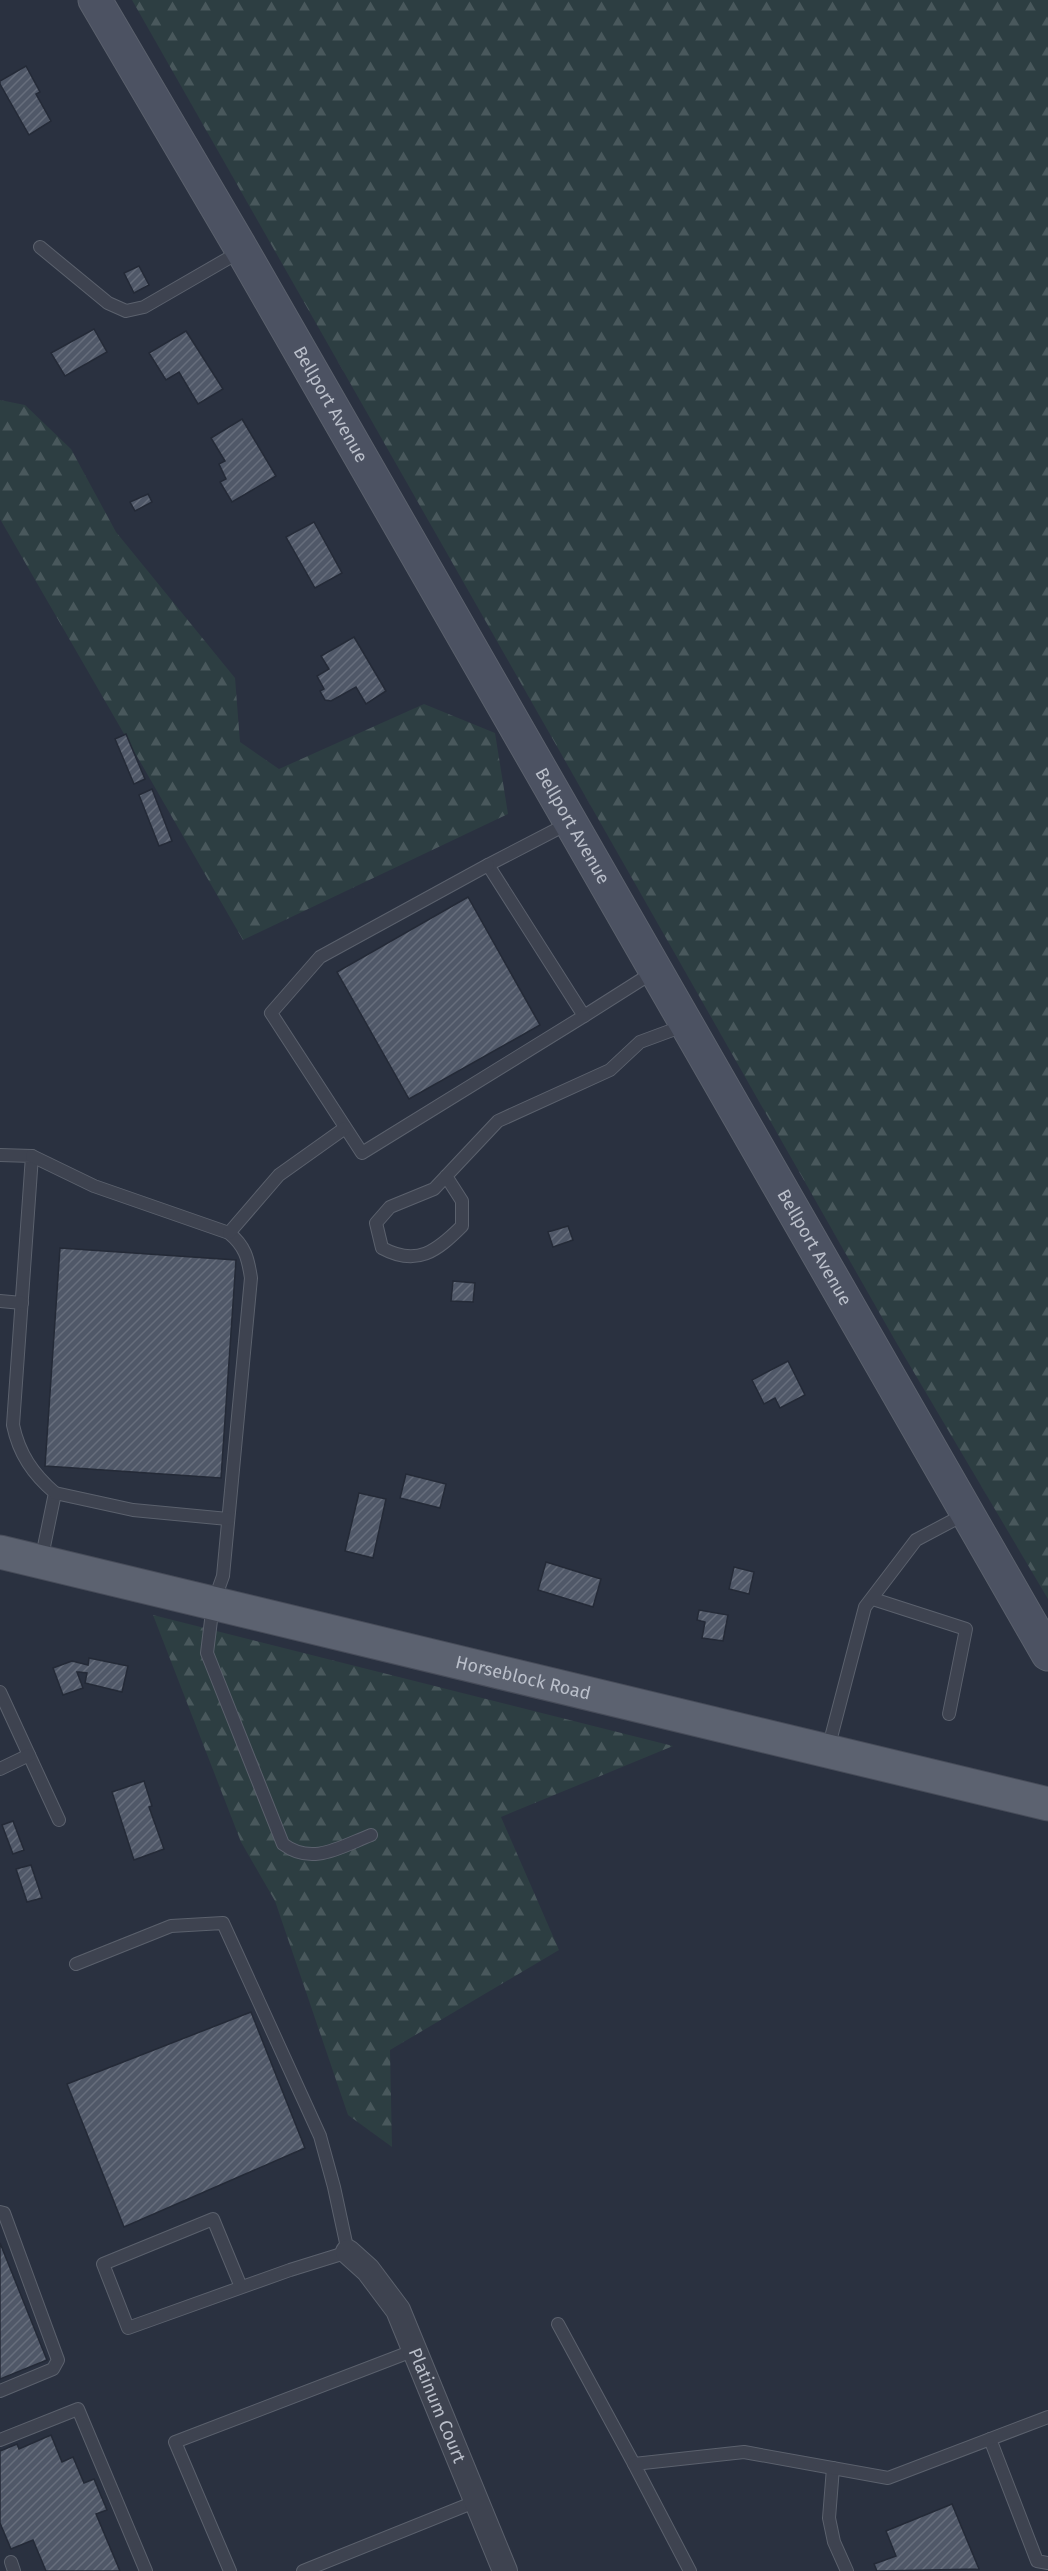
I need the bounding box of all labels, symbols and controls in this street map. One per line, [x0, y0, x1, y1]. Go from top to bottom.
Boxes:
street label: Bellport Avenue [289, 342, 373, 466]
street label: Bellport Avenue [531, 764, 615, 888]
street label: Bellport Avenue [772, 1185, 857, 1309]
street label: Horseblock Road [453, 1651, 593, 1705]
street label: Platinum Court [404, 2345, 471, 2467]

